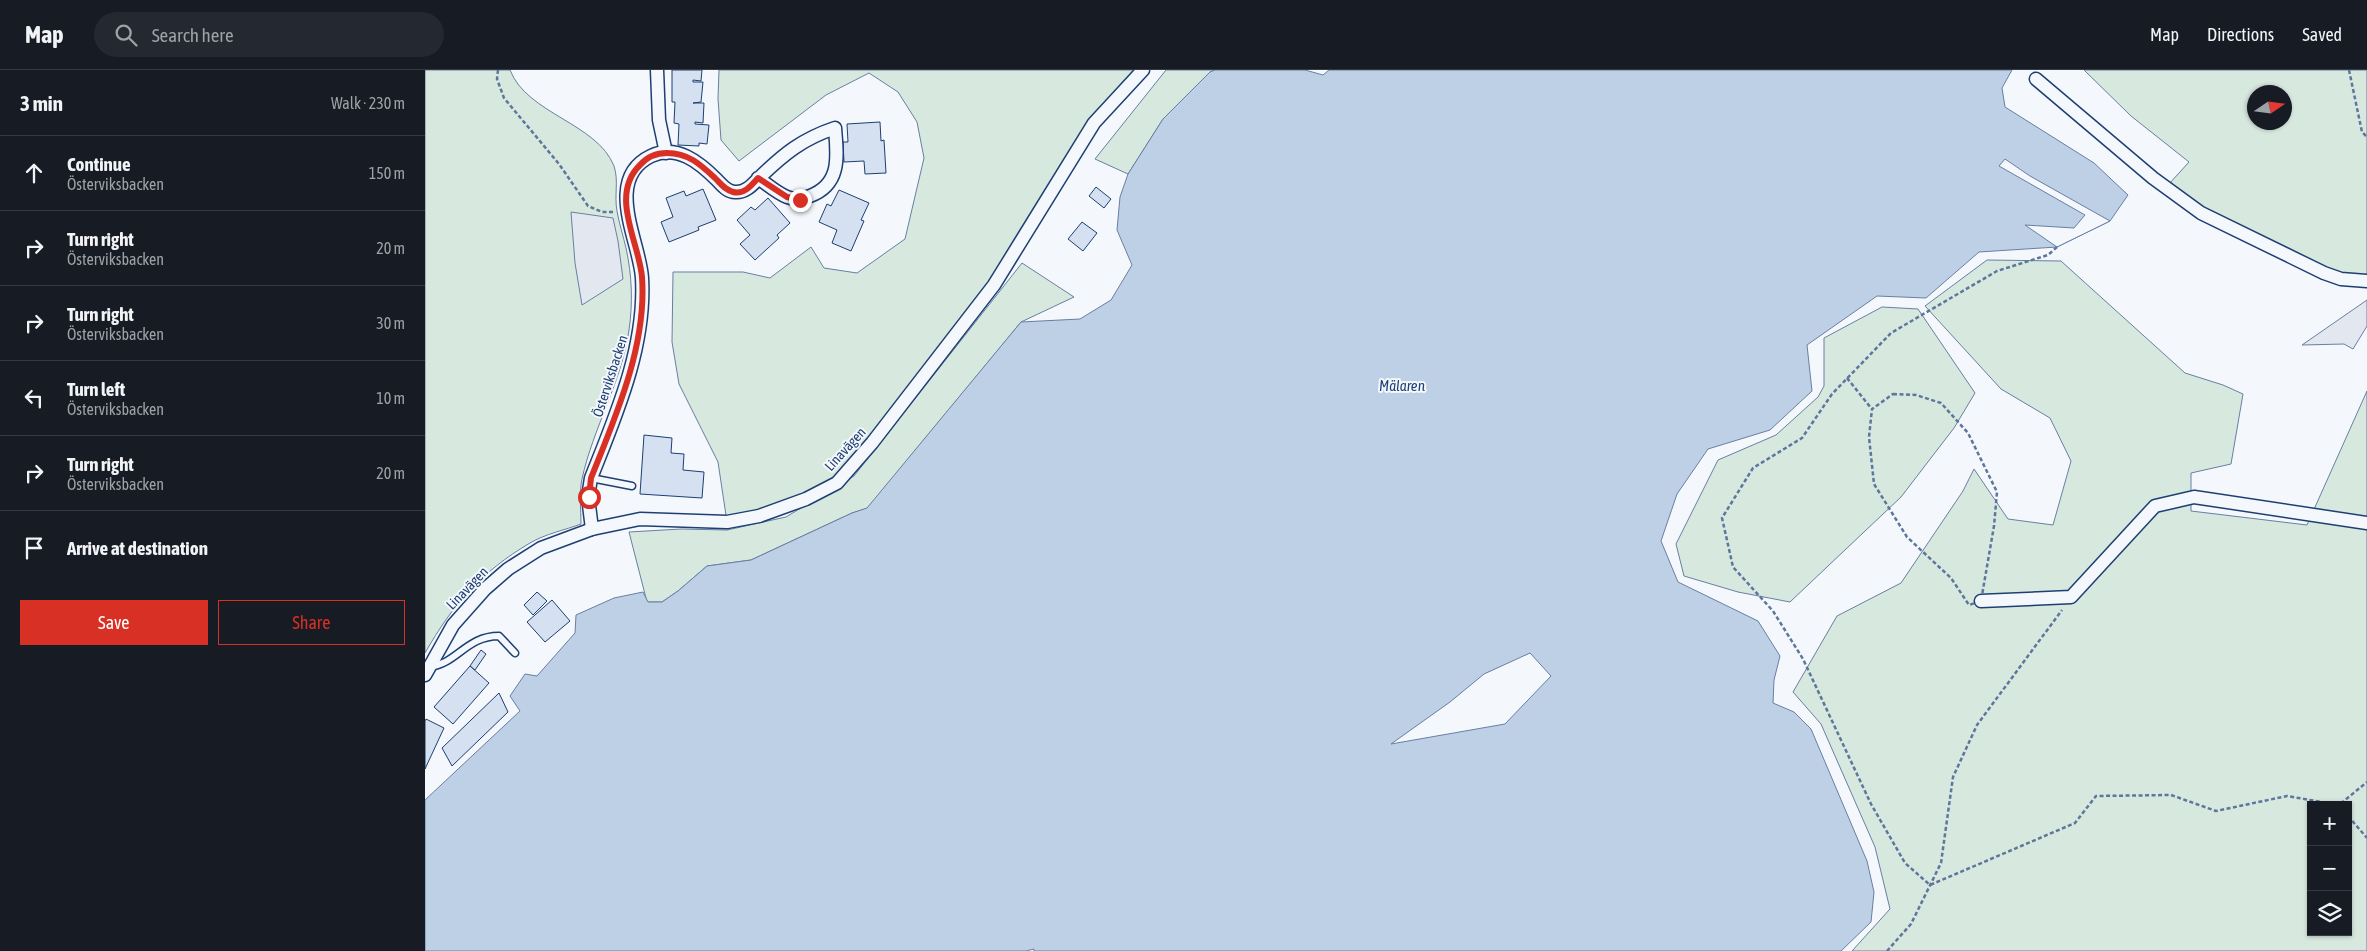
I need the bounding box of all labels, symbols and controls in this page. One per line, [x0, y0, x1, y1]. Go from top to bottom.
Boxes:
search box [94, 12, 444, 57]
text: Map [25, 21, 64, 48]
icon: search [112, 21, 140, 49]
text: Search here [152, 24, 234, 46]
text: Map [2150, 24, 2179, 45]
text: Directions [2207, 24, 2274, 45]
text: Saved [2302, 24, 2342, 45]
north arrow [2247, 85, 2292, 130]
text: 3 min [20, 91, 63, 115]
text: Walk · 230 m [331, 94, 405, 112]
text: Continue [67, 153, 131, 175]
icon: ahead [20, 159, 48, 187]
text: 150 m [369, 164, 405, 182]
text: Österviksbacken [67, 175, 164, 193]
route end [789, 189, 812, 212]
text: Turn right [67, 228, 134, 250]
icon: right [20, 234, 48, 262]
text: 20 m [376, 239, 405, 257]
text: Österviksbacken [67, 250, 164, 268]
text: Turn right [67, 303, 134, 325]
icon: right [20, 309, 48, 337]
text: 30 m [376, 314, 405, 332]
text: Österviksbacken [67, 325, 164, 343]
street label: Österviksbacken [589, 333, 631, 419]
water label: Mälaren [1379, 377, 1425, 394]
text: Turn left [67, 378, 125, 400]
icon: left [20, 384, 48, 412]
text: 10 m [376, 389, 405, 407]
text: Österviksbacken [67, 400, 164, 418]
street label: Linavägen [821, 424, 869, 474]
text: Turn right [67, 453, 134, 475]
icon: right [20, 459, 48, 487]
text: 20 m [376, 464, 405, 482]
text: Österviksbacken [67, 475, 164, 493]
route start [578, 486, 601, 509]
icon: arrive [20, 534, 48, 562]
text: Arrive at destination [67, 537, 208, 559]
street label: Linavägen [443, 563, 491, 613]
button: Save [20, 600, 208, 645]
button: Share [218, 600, 405, 645]
map controls [2307, 801, 2352, 936]
button: + [2307, 801, 2352, 846]
button: − [2307, 846, 2352, 891]
button: layers [2307, 891, 2352, 936]

